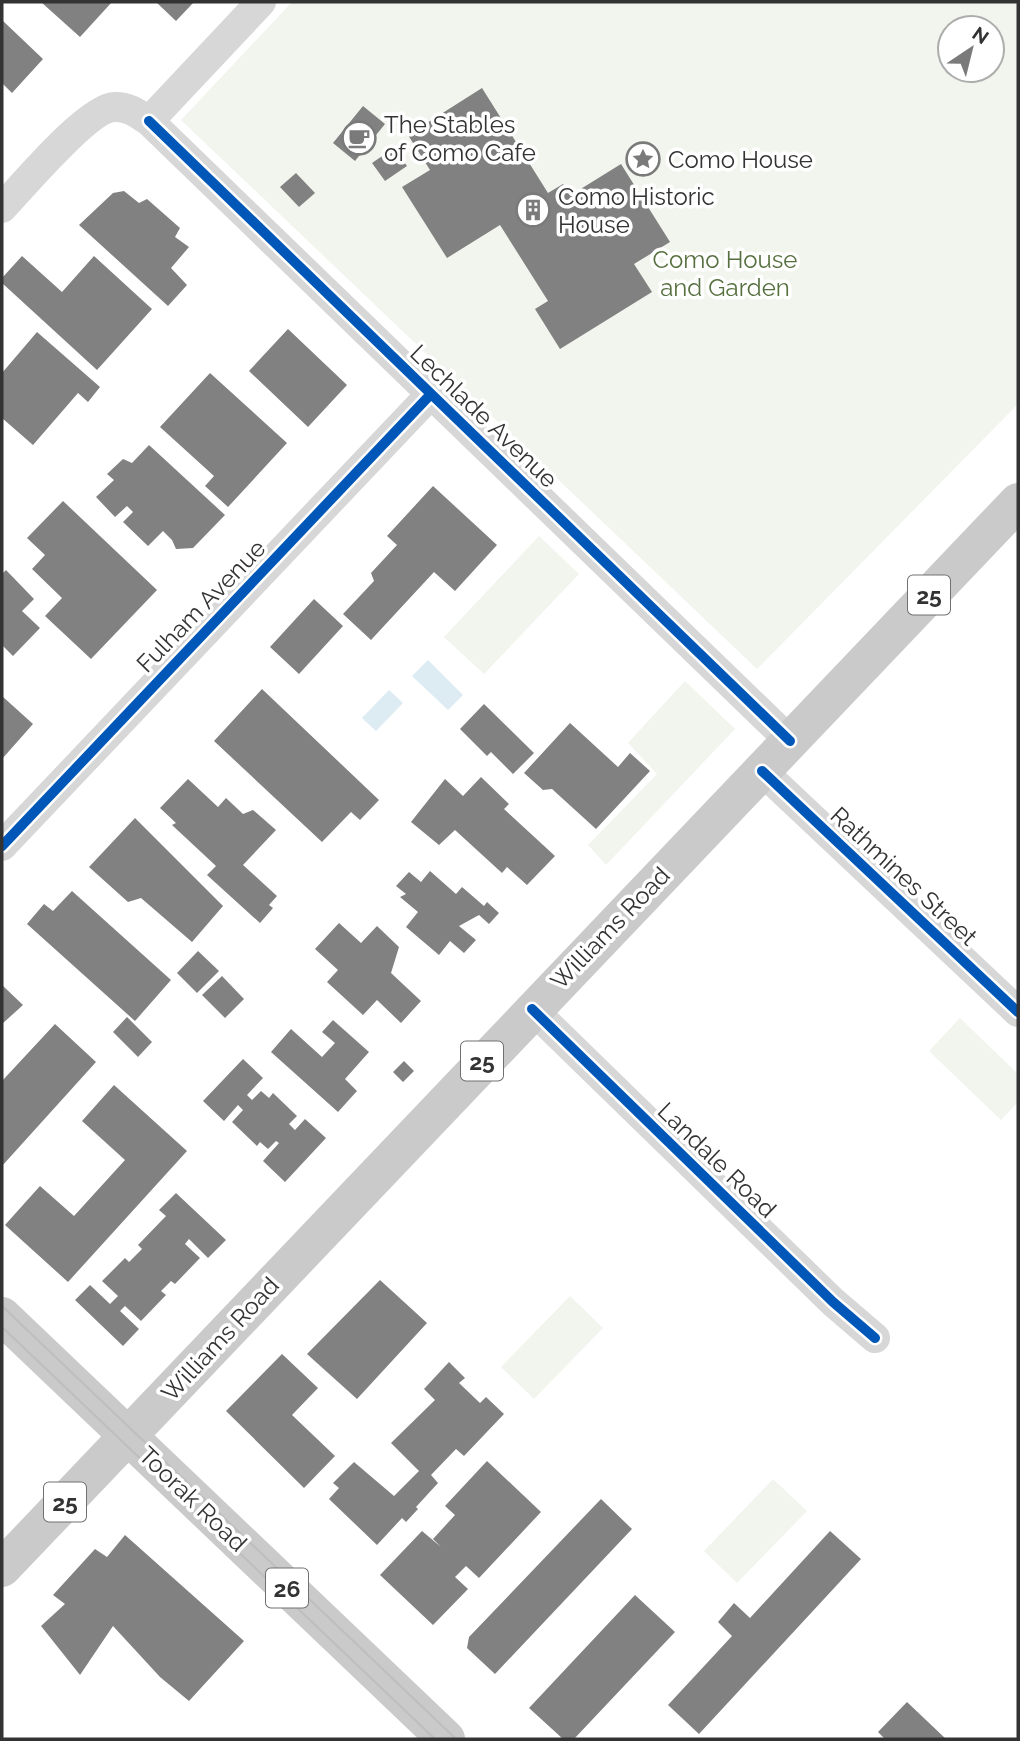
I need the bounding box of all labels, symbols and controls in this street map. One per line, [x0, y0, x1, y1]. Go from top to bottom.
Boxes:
north arrow [936, 14, 1006, 84]
text: N [969, 22, 993, 48]
place label: The Stables of Como Cafe [384, 110, 536, 167]
cafe icon: The Stables of Como Cafe [340, 119, 378, 157]
place icon: Como House [624, 140, 662, 178]
place label: Como House [668, 145, 813, 174]
place label: Como Historic House [558, 182, 715, 239]
building icon: Como Historic House [514, 191, 552, 229]
park label: Como House and Garden [653, 245, 797, 302]
street label: Lechlade Avenue [404, 338, 564, 494]
street label: Fulham Avenue [131, 534, 271, 678]
road number: 25 [908, 576, 950, 614]
street label: Rathmines Street [825, 801, 983, 951]
street label: Williams Road [544, 861, 676, 995]
road number: 25 [461, 1042, 503, 1080]
street label: Landale Road [652, 1096, 782, 1224]
street label: Williams Road [155, 1271, 285, 1407]
street label: Toorak Road [133, 1441, 253, 1557]
road number: 25 [44, 1483, 86, 1522]
road number: 26 [266, 1568, 308, 1608]

